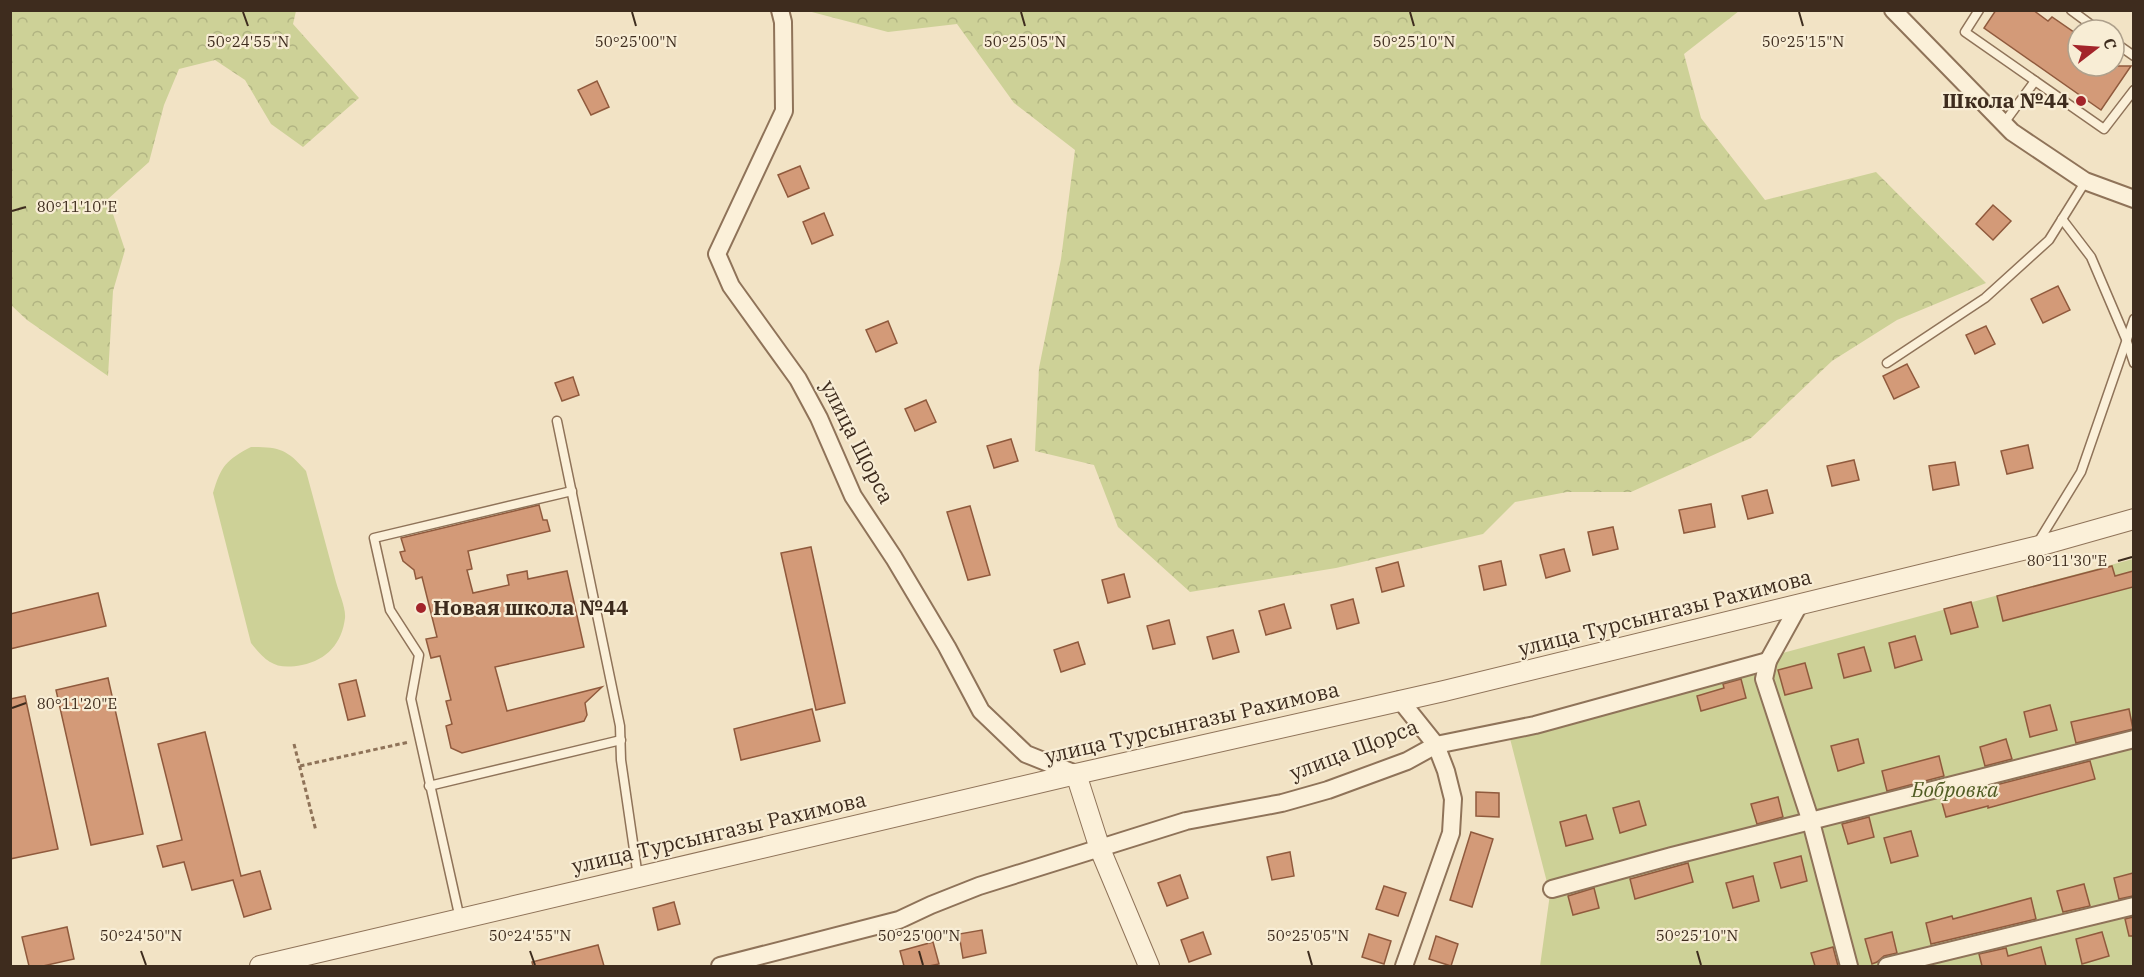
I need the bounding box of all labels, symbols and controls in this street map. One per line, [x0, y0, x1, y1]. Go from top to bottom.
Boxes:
north arrow [2066, 18, 2126, 78]
text: 50°24'55"N [207, 32, 289, 51]
text: 50°25'00"N [595, 32, 677, 51]
text: 50°25'05"N [984, 32, 1066, 51]
text: 50°25'10"N [1373, 32, 1455, 51]
text: 50°25'15"N [1762, 32, 1844, 51]
text: С [2099, 36, 2121, 52]
place label: Школа №44 [1942, 86, 2069, 114]
marker: Школа №44 [2074, 94, 2088, 108]
text: 80°11'10"E [37, 197, 117, 216]
street label: улица Щорса [815, 375, 901, 508]
text: 80°11'30"E [2027, 551, 2107, 570]
street label: улица Турсынгазы Рахимова [1515, 562, 1814, 662]
place label: Новая школа №44 [433, 593, 629, 621]
marker: Новая школа №44 [414, 601, 428, 615]
street label: улица Турсынгазы Рахимова [1042, 674, 1342, 770]
text: 80°11'20"E [37, 694, 117, 713]
street label: улица Щорса [1285, 712, 1422, 786]
park label: Бобровка [1910, 775, 1999, 803]
street label: улица Турсынгазы Рахимова [569, 784, 869, 880]
text: 50°24'50"N [100, 926, 182, 945]
text: 50°24'55"N [489, 926, 571, 945]
text: 50°25'00"N [878, 926, 960, 945]
text: 50°25'05"N [1267, 926, 1349, 945]
text: 50°25'10"N [1656, 926, 1738, 945]

